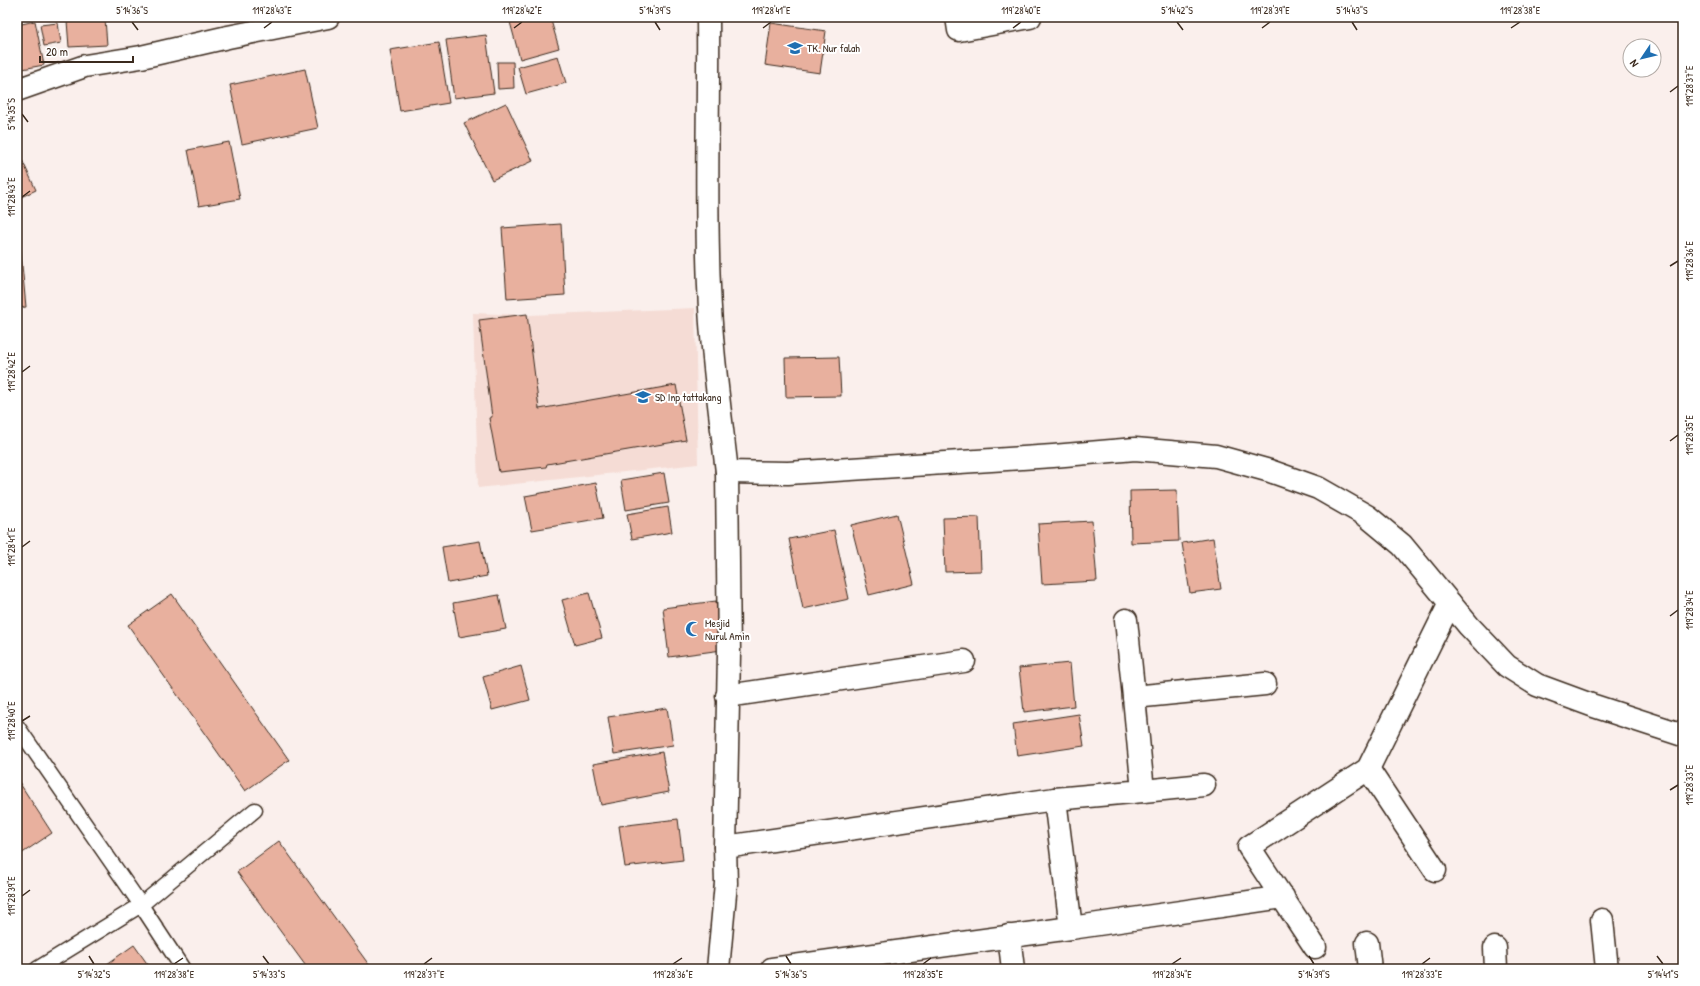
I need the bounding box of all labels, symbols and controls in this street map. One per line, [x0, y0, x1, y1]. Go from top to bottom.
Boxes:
text: 5°14'36"S [116, 4, 148, 17]
text: 119°28'43"E [252, 4, 292, 17]
text: 119°28'42"E [502, 4, 542, 17]
text: 5°14'39"S [639, 4, 671, 17]
text: 119°28'41"E [752, 4, 791, 17]
text: 119°28'40"E [1001, 4, 1041, 17]
text: 5°14'42"S [1161, 4, 1193, 17]
text: 119°28'39"E [1250, 4, 1290, 17]
text: 5°14'43"S [1336, 4, 1368, 17]
text: 119°28'38"E [1500, 4, 1541, 17]
scale bar [40, 38, 133, 64]
north arrow [1622, 38, 1662, 78]
school or university icon: TK. Nur falah [786, 39, 804, 57]
place label: TK. Nur falah [807, 41, 860, 55]
text: 20 m [46, 43, 68, 60]
text: N [1626, 57, 1641, 70]
text: 119°28'37"E [1683, 65, 1696, 106]
text: 5°14'35"S [5, 98, 18, 130]
text: 119°28'43"E [5, 177, 18, 217]
text: 119°28'36"E [1683, 241, 1696, 281]
text: 119°28'42"E [5, 352, 18, 392]
school or university icon: SD Inp tattakang [634, 388, 652, 406]
place label: SD Inp tattakang [655, 390, 721, 404]
text: 119°28'35"E [1683, 414, 1696, 455]
text: 119°28'41"E [5, 527, 18, 566]
text: 119°28'34"E [1683, 590, 1696, 630]
place label: Mesjid Nurul Amin [705, 616, 750, 643]
mosque icon: Mesjid Nurul Amin [684, 620, 702, 638]
text: 119°28'40"E [5, 701, 18, 741]
text: 119°28'33"E [1683, 764, 1696, 805]
text: 119°28'39"E [5, 876, 18, 916]
text: 5°14'32"S [78, 968, 111, 981]
text: 119°28'38"E [154, 968, 195, 981]
text: 5°14'33"S [253, 968, 285, 981]
text: 119°28'37"E [404, 968, 445, 981]
text: 119°28'36"E [653, 968, 693, 981]
text: 5°14'36"S [775, 968, 807, 981]
text: 119°28'35"E [903, 968, 944, 981]
text: 119°28'34"E [1152, 968, 1192, 981]
text: 5°14'39"S [1298, 968, 1330, 981]
text: 119°28'33"E [1402, 968, 1443, 981]
text: 5°14'41"S [1648, 968, 1679, 981]

